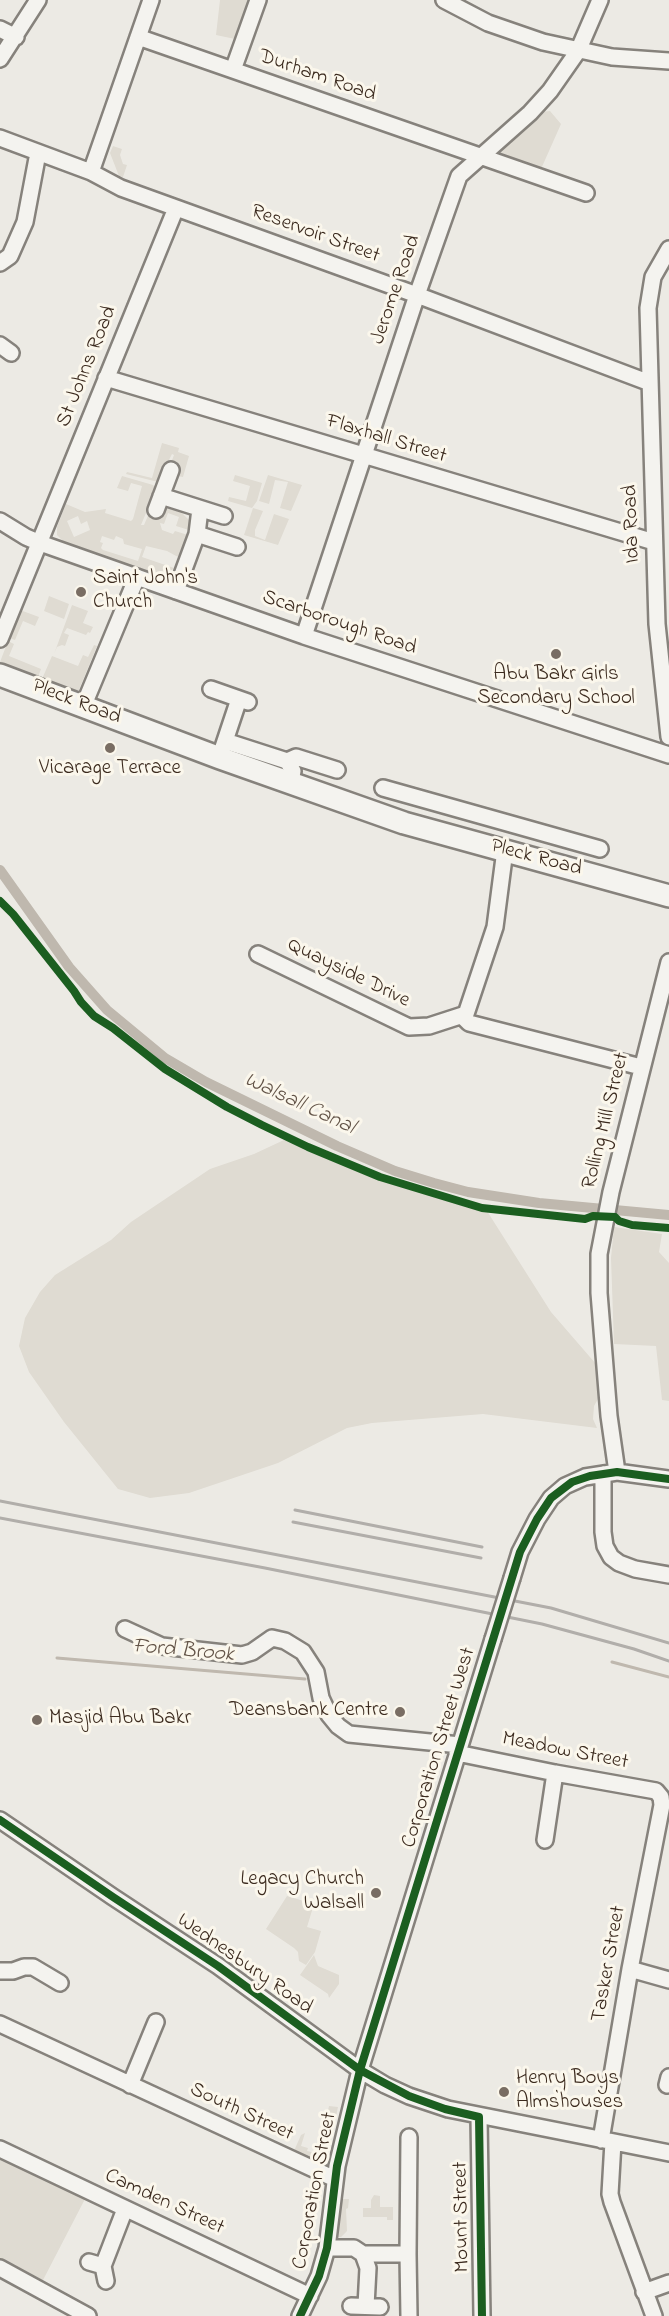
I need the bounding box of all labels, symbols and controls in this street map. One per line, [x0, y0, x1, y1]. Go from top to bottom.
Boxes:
street label: Durham Road [255, 45, 379, 109]
street label: Reservoir Street [247, 200, 383, 270]
street label: Jerome Road [367, 232, 427, 348]
street label: St Johns Road [52, 303, 124, 431]
street label: Flaxhall Street [323, 410, 449, 470]
street label: Ida Road [619, 484, 647, 564]
place label: Saint John's Church [93, 567, 198, 617]
marker: Saint John's Church [74, 585, 88, 599]
street label: Scarborough Road [259, 586, 419, 662]
marker: Abu Bakr Girls Secondary School [549, 647, 563, 661]
place label: Abu Bakr Girls Secondary School [477, 663, 635, 713]
street label: Pleck Road [28, 675, 124, 731]
marker: Vicarage Terrace [103, 741, 117, 755]
place label: Vicarage Terrace [39, 757, 181, 783]
street label: Pleck Road [488, 835, 584, 883]
street label: Quayside Drive [283, 933, 413, 1015]
street label: Rolling Mill Street [578, 1050, 636, 1192]
water label: Walsall Canal [240, 1068, 358, 1142]
water label: Ford Brook [131, 1634, 235, 1670]
street label: Corporation Street West [398, 1645, 482, 1851]
place label: Deansbank Centre [229, 1699, 388, 1725]
marker: Deansbank Centre [393, 1705, 407, 1719]
place label: Masjid Abu Bakr [49, 1707, 191, 1733]
marker: Masjid Abu Bakr [30, 1713, 44, 1727]
street label: Meadow Street [500, 1727, 630, 1777]
place label: Legacy Church Walsall [241, 1868, 364, 1918]
marker: Legacy Church Walsall [369, 1886, 383, 1900]
street label: Tasker Street [587, 1904, 633, 2024]
street label: Wednesbury Road [171, 1909, 317, 2021]
place label: Henry Boys Almshouses [516, 2067, 623, 2117]
street label: South Street [185, 2078, 297, 2148]
marker: Henry Boys Almshouses [497, 2085, 511, 2099]
street label: Corporation Street [288, 2110, 344, 2272]
street label: Mount Street [449, 2161, 477, 2273]
street label: Camden Street [100, 2164, 228, 2242]

